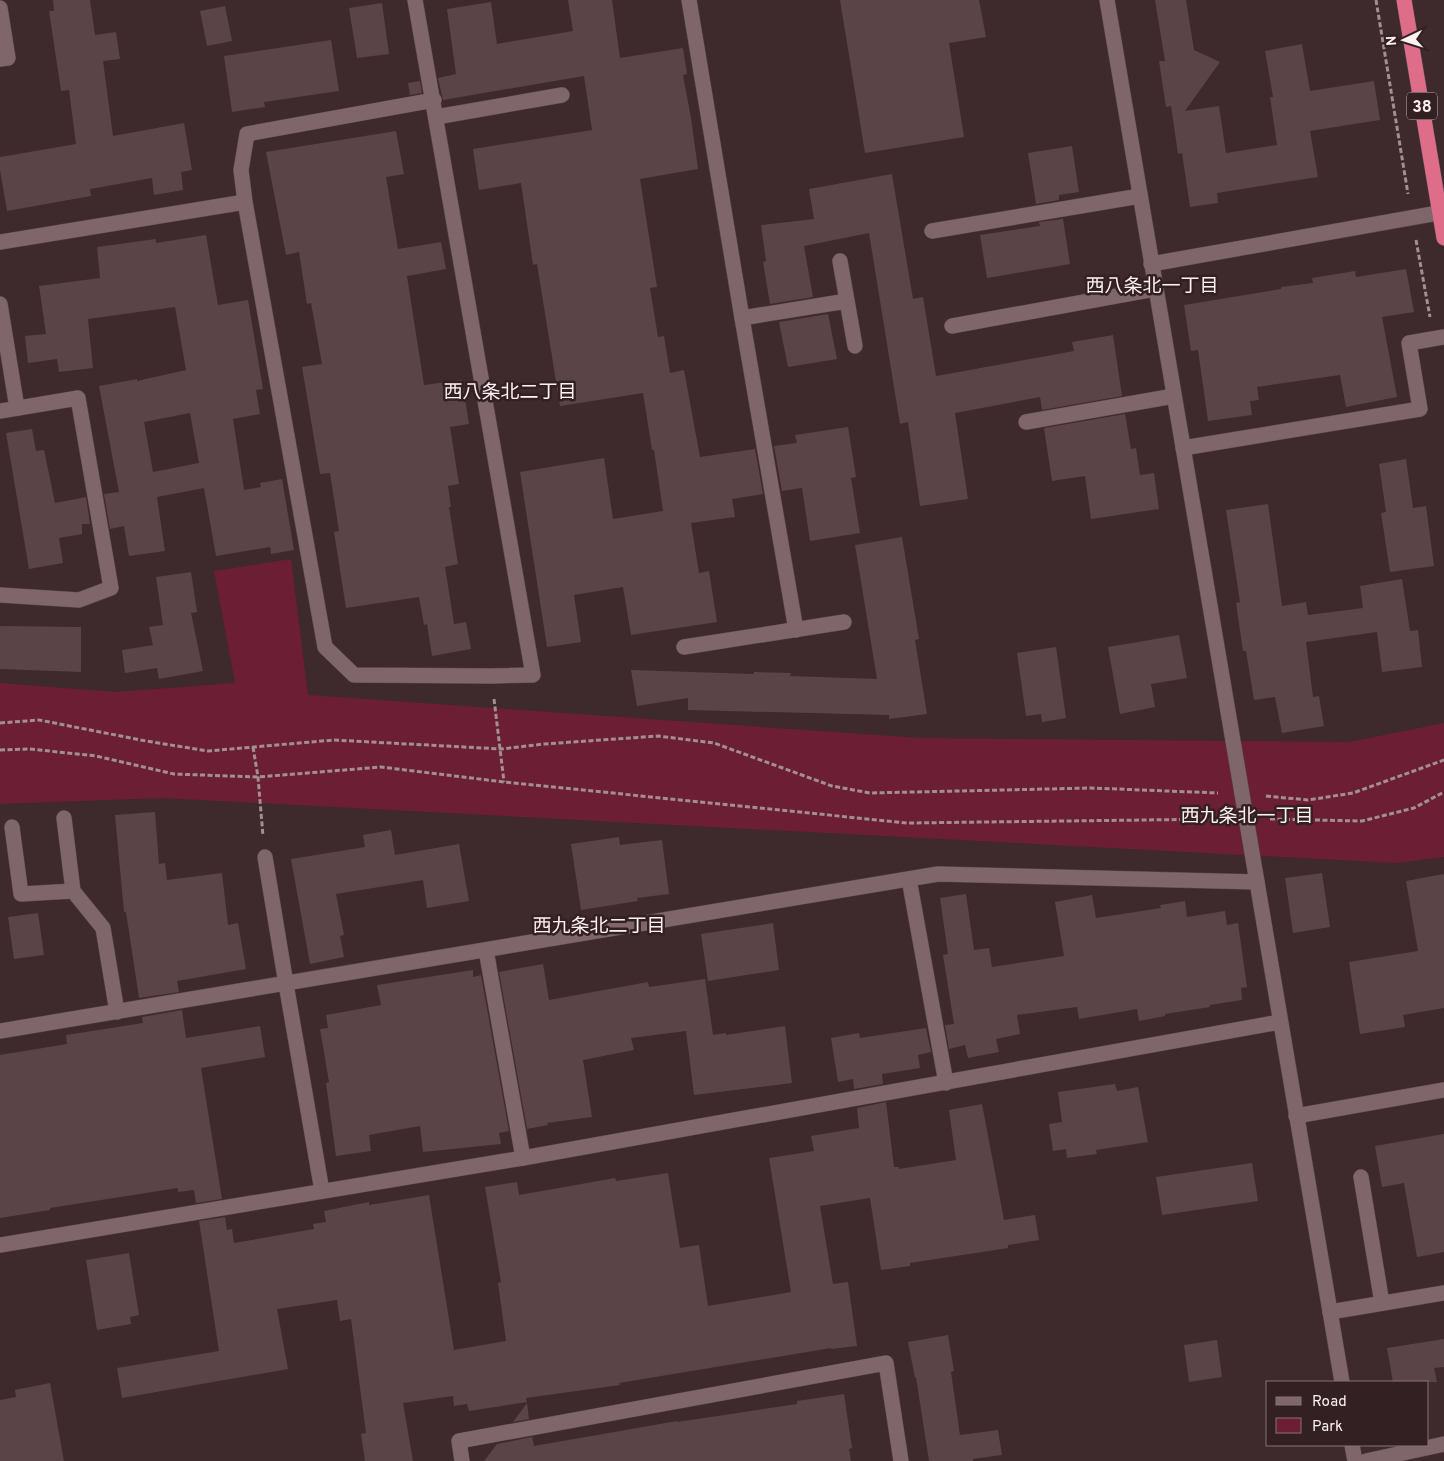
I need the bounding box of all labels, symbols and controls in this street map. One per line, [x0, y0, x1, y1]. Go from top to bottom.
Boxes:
north arrow [1379, 15, 1429, 65]
text: N [1384, 35, 1401, 46]
road number: 38 [1407, 92, 1437, 120]
district label: 西八条北一丁目 [1085, 275, 1219, 299]
district label: 西八条北二丁目 [443, 381, 577, 405]
district label: 西九条北一丁目 [1180, 805, 1314, 829]
district label: 西九条北二丁目 [532, 915, 666, 939]
legend [1266, 1381, 1429, 1446]
text: Road [1312, 1393, 1347, 1412]
text: Park [1312, 1418, 1343, 1437]

